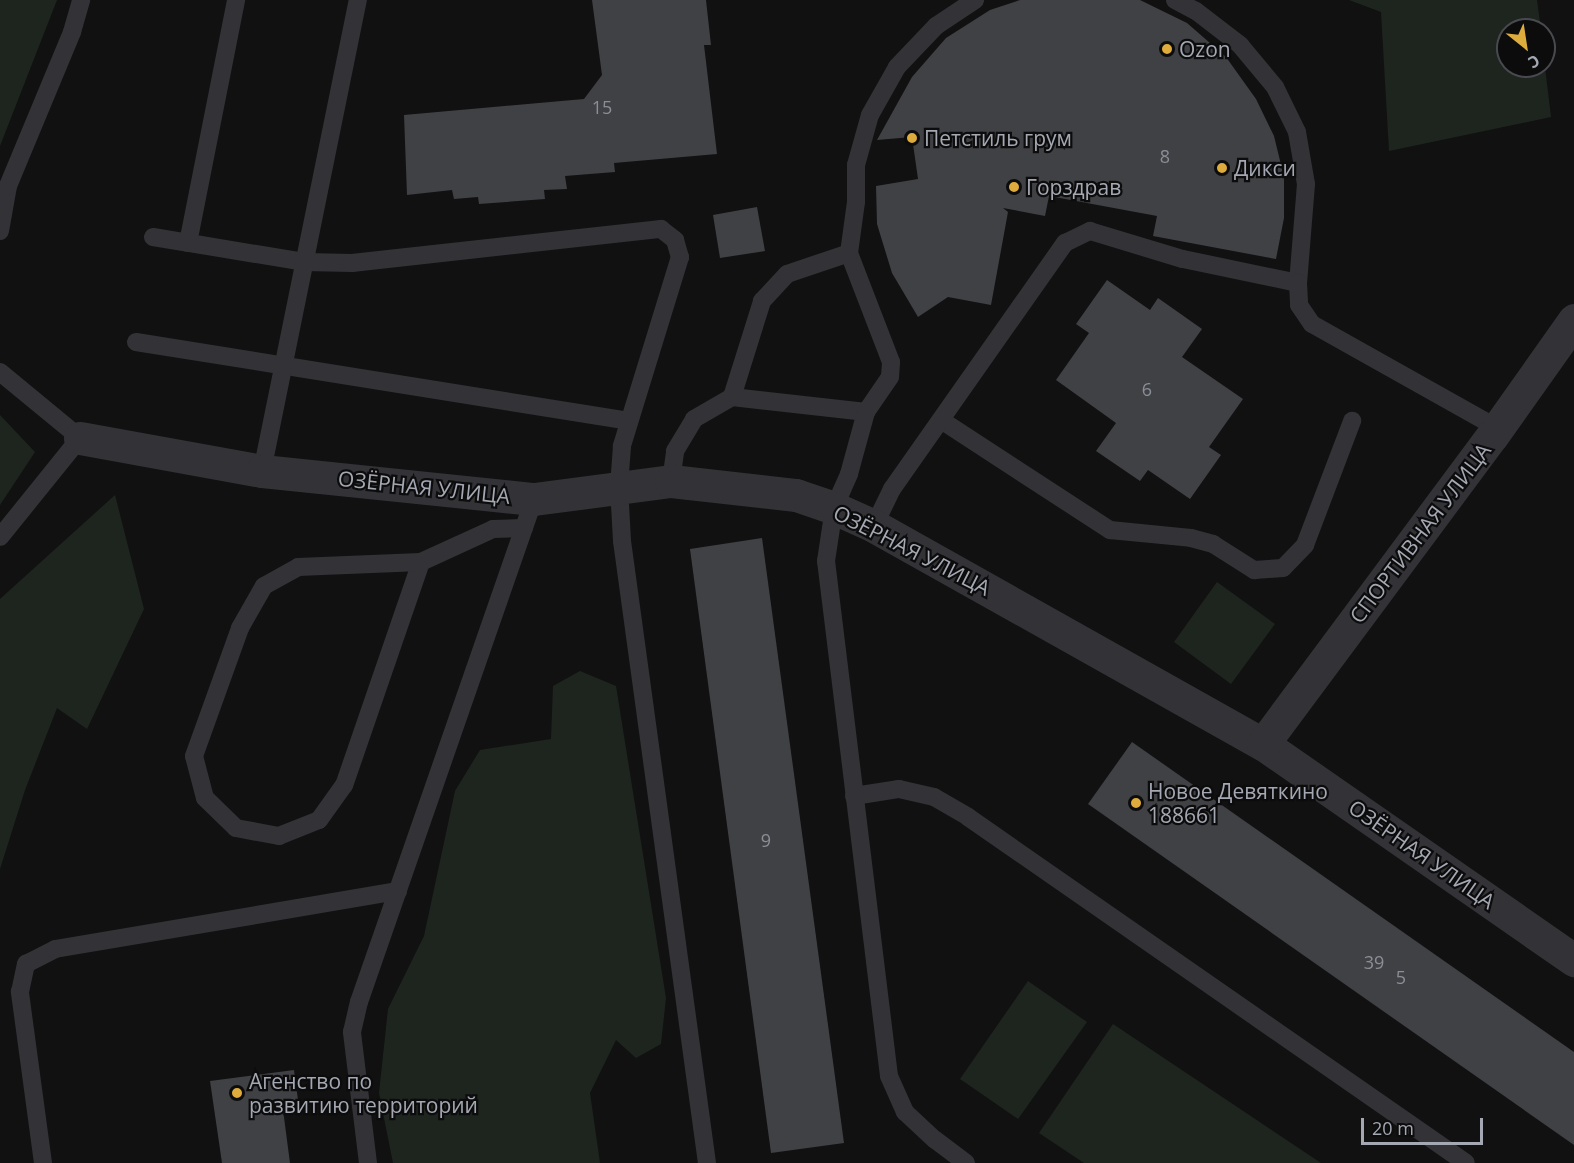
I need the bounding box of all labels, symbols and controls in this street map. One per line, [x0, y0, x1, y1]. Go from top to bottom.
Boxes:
north arrow [1496, 18, 1556, 78]
place label: Ozon [1179, 36, 1231, 62]
marker: Ozon [1160, 42, 1174, 56]
text: С [1524, 50, 1544, 74]
house number: 15 [592, 96, 612, 118]
place label: Петстиль грум [924, 125, 1072, 151]
marker: Петстиль грум [905, 131, 919, 145]
house number: 8 [1160, 145, 1170, 167]
place label: Дикси [1234, 155, 1296, 181]
marker: Дикси [1215, 161, 1229, 175]
place label: Горздрав [1026, 174, 1121, 200]
marker: Горздрав [1007, 180, 1021, 194]
house number: 6 [1142, 378, 1152, 400]
street label: СПОРТИВНАЯ УЛИЦА [1344, 438, 1496, 628]
street label: ОЗЁРНАЯ УЛИЦА [337, 465, 511, 509]
street label: ОЗЁРНАЯ УЛИЦА [829, 500, 995, 600]
place label: Новое Девяткино 188661 [1148, 778, 1328, 828]
street label: ОЗЁРНАЯ УЛИЦА [1344, 794, 1500, 914]
marker: Новое Девяткино 188661 [1129, 796, 1143, 810]
house number: 9 [761, 829, 771, 851]
house number: 39 [1364, 951, 1384, 973]
house number: 5 [1396, 966, 1406, 988]
place label: Агенство по развитию территорий [249, 1068, 478, 1118]
marker: Агенство по развитию территорий [230, 1086, 244, 1100]
scale bar [1364, 1106, 1486, 1144]
text: 20 m [1372, 1116, 1414, 1140]

